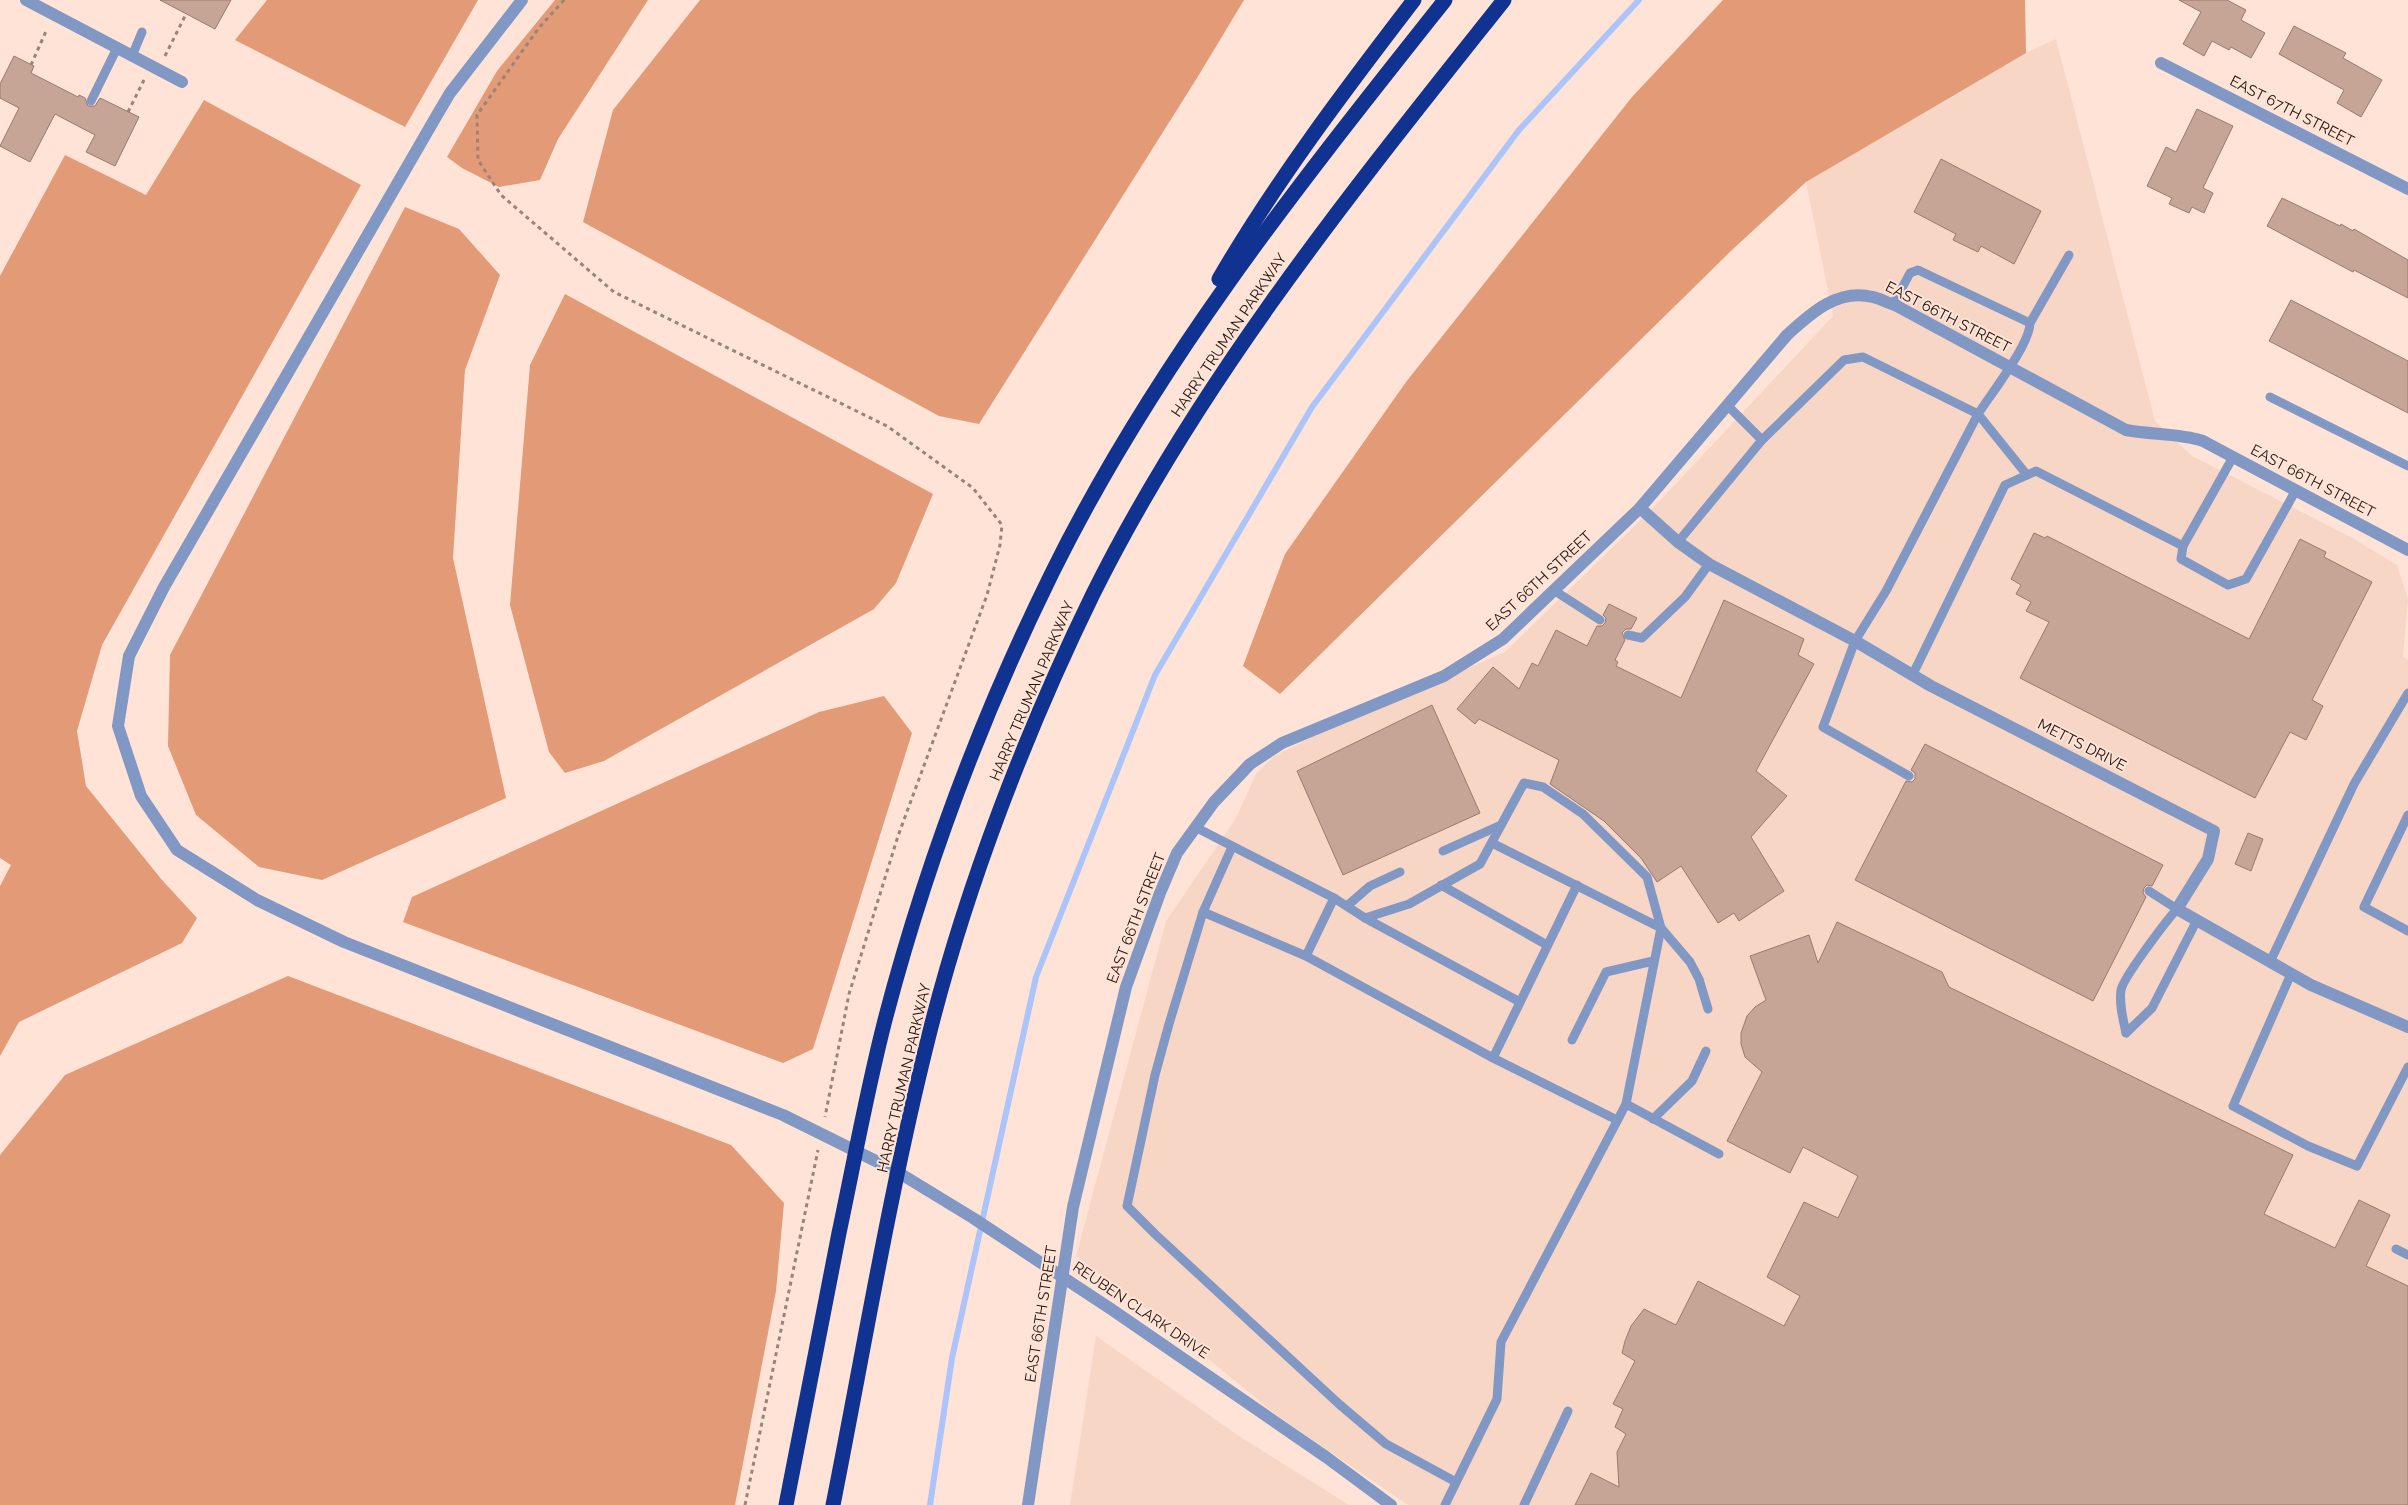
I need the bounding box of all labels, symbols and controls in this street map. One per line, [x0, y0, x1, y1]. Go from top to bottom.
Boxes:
street label: EAST 67TH STREET [2227, 72, 2357, 150]
street label: HARRY TRUMAN PARKWAY [1167, 250, 1291, 420]
street label: EAST 66TH STREET [1882, 278, 2014, 356]
street label: EAST 66TH STREET [2248, 441, 2378, 521]
street label: EAST 66TH STREET [1482, 527, 1596, 635]
street label: HARRY TRUMAN PARKWAY [986, 598, 1078, 784]
street label: METTS DRIVE [2035, 715, 2129, 775]
street label: EAST 66TH STREET [1103, 850, 1169, 986]
street label: HARRY TRUMAN PARKWAY [873, 981, 935, 1174]
street label: EAST 66TH STREET [1021, 1244, 1061, 1384]
street label: REUBEN CLARK DRIVE [1069, 1258, 1213, 1362]

